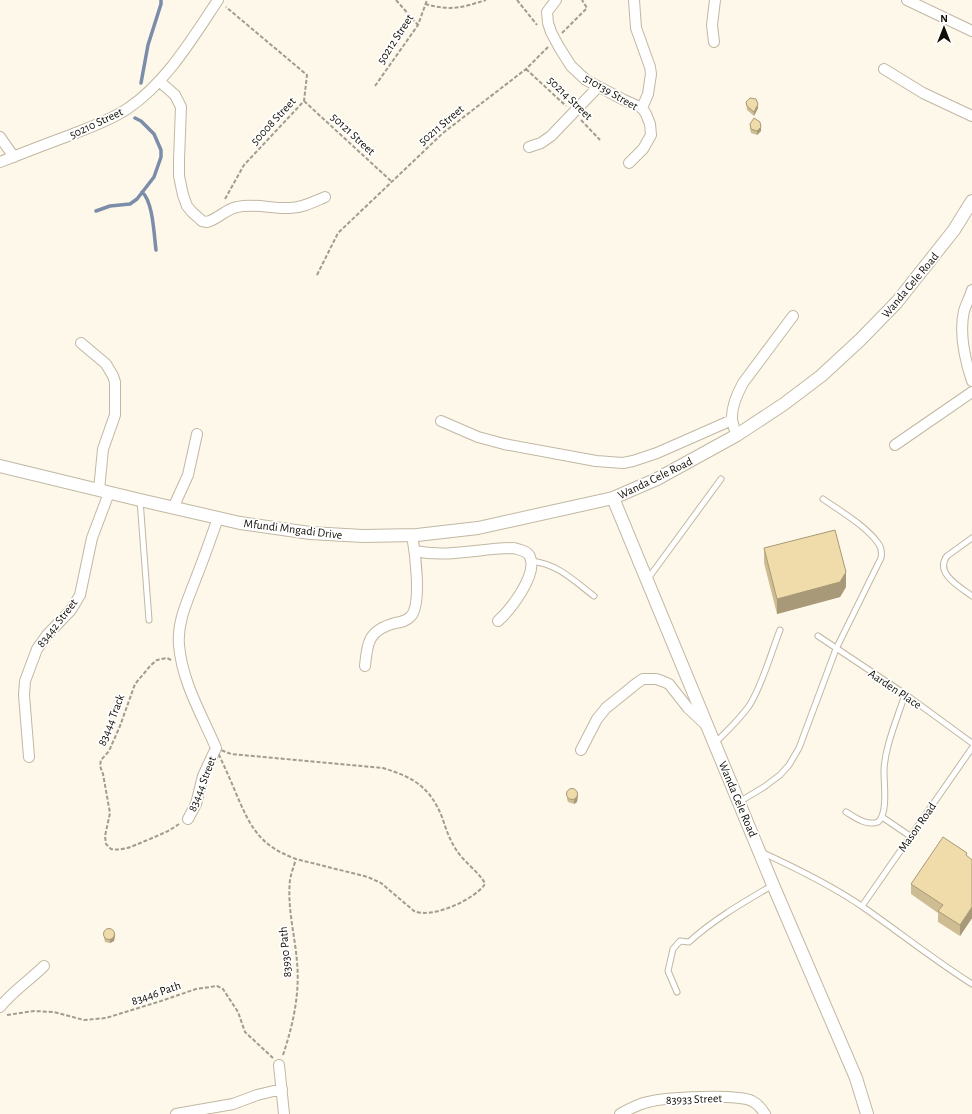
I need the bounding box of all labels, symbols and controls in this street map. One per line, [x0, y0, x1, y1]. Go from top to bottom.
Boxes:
north arrow [924, 8, 964, 48]
street label: 50212 Street [375, 12, 416, 66]
text: N [940, 13, 948, 24]
street label: 510139 Street [582, 72, 640, 112]
street label: 50214 Street [545, 74, 595, 122]
street label: 50008 Street [248, 95, 298, 147]
street label: 50211 Street [416, 103, 466, 147]
street label: 50210 Street [67, 105, 125, 141]
street label: 50121 Street [329, 111, 377, 157]
street label: Wanda Cele Road [879, 250, 941, 320]
street label: Wanda Cele Road [616, 455, 694, 501]
street label: Mfundi Mngadi Drive [243, 517, 343, 541]
street label: 83442 Street [34, 596, 80, 649]
street label: Aarden Place [866, 667, 924, 711]
street label: 83444 Track [96, 692, 127, 748]
street label: 83444 Street [186, 755, 218, 813]
street label: Wanda Cele Road [717, 759, 759, 839]
street label: Mason Road [896, 800, 938, 854]
street label: 83930 Path [277, 926, 293, 978]
street label: 83446 Path [130, 979, 182, 1007]
street label: 83933 Street [666, 1092, 723, 1106]

